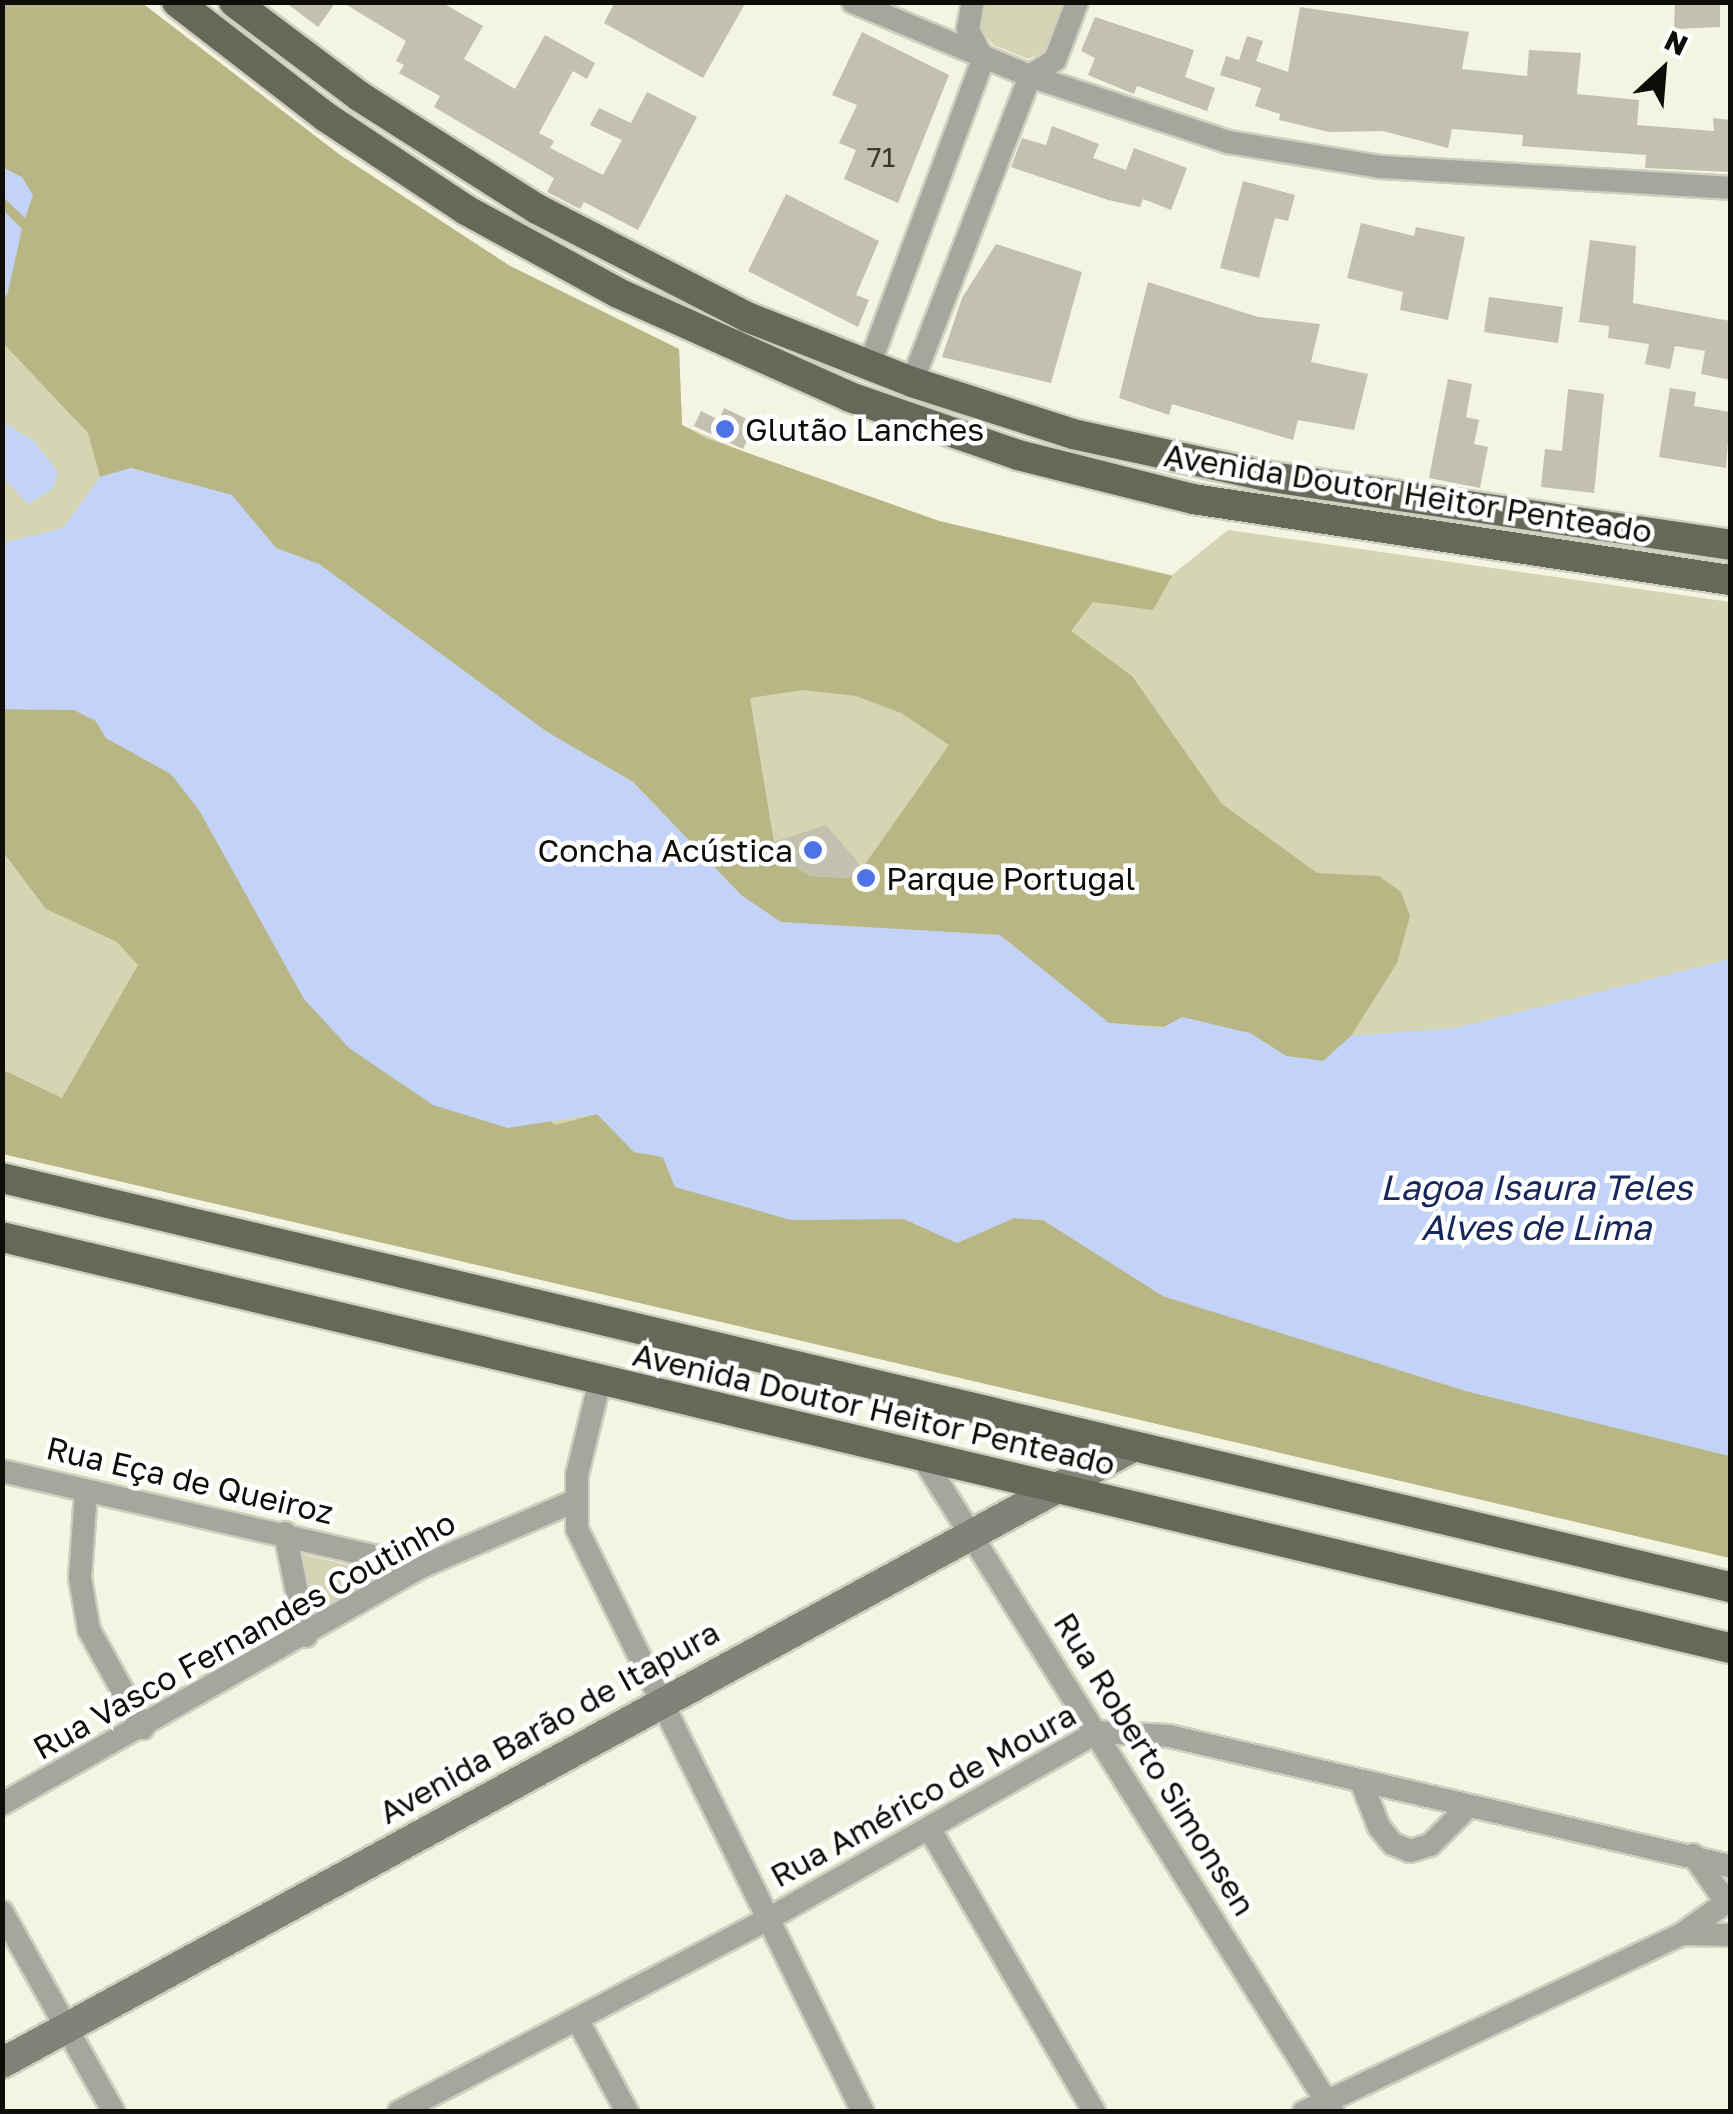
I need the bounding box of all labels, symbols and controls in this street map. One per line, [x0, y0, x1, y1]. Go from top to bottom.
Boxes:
north arrow [1613, 20, 1713, 120]
text: N [1660, 23, 1693, 62]
house number: 71 [867, 140, 895, 174]
place label: Glutão Lanches [745, 410, 984, 448]
marker: Glutão Lanches [714, 418, 736, 440]
street label: Avenida Doutor Heitor Penteado [1161, 435, 1655, 551]
place label: Concha Acústica [537, 831, 793, 869]
marker: Concha Acústica [802, 839, 824, 861]
place label: Parque Portugal [886, 859, 1136, 897]
marker: Parque Portugal [855, 867, 877, 889]
water label: Lagoa Isaura Teles Alves de Lima [1380, 1166, 1692, 1248]
street label: Avenida Doutor Heitor Penteado [629, 1335, 1119, 1483]
street label: Rua Eça de Queiroz [43, 1428, 337, 1532]
street label: Rua Vasco Fernandes Coutinho [26, 1503, 462, 1767]
street label: Rua Roberto Simonsen [1046, 1605, 1264, 1923]
street label: Avenida Barão de Itapura [372, 1612, 726, 1832]
street label: Rua Américo de Moura [764, 1695, 1082, 1895]

